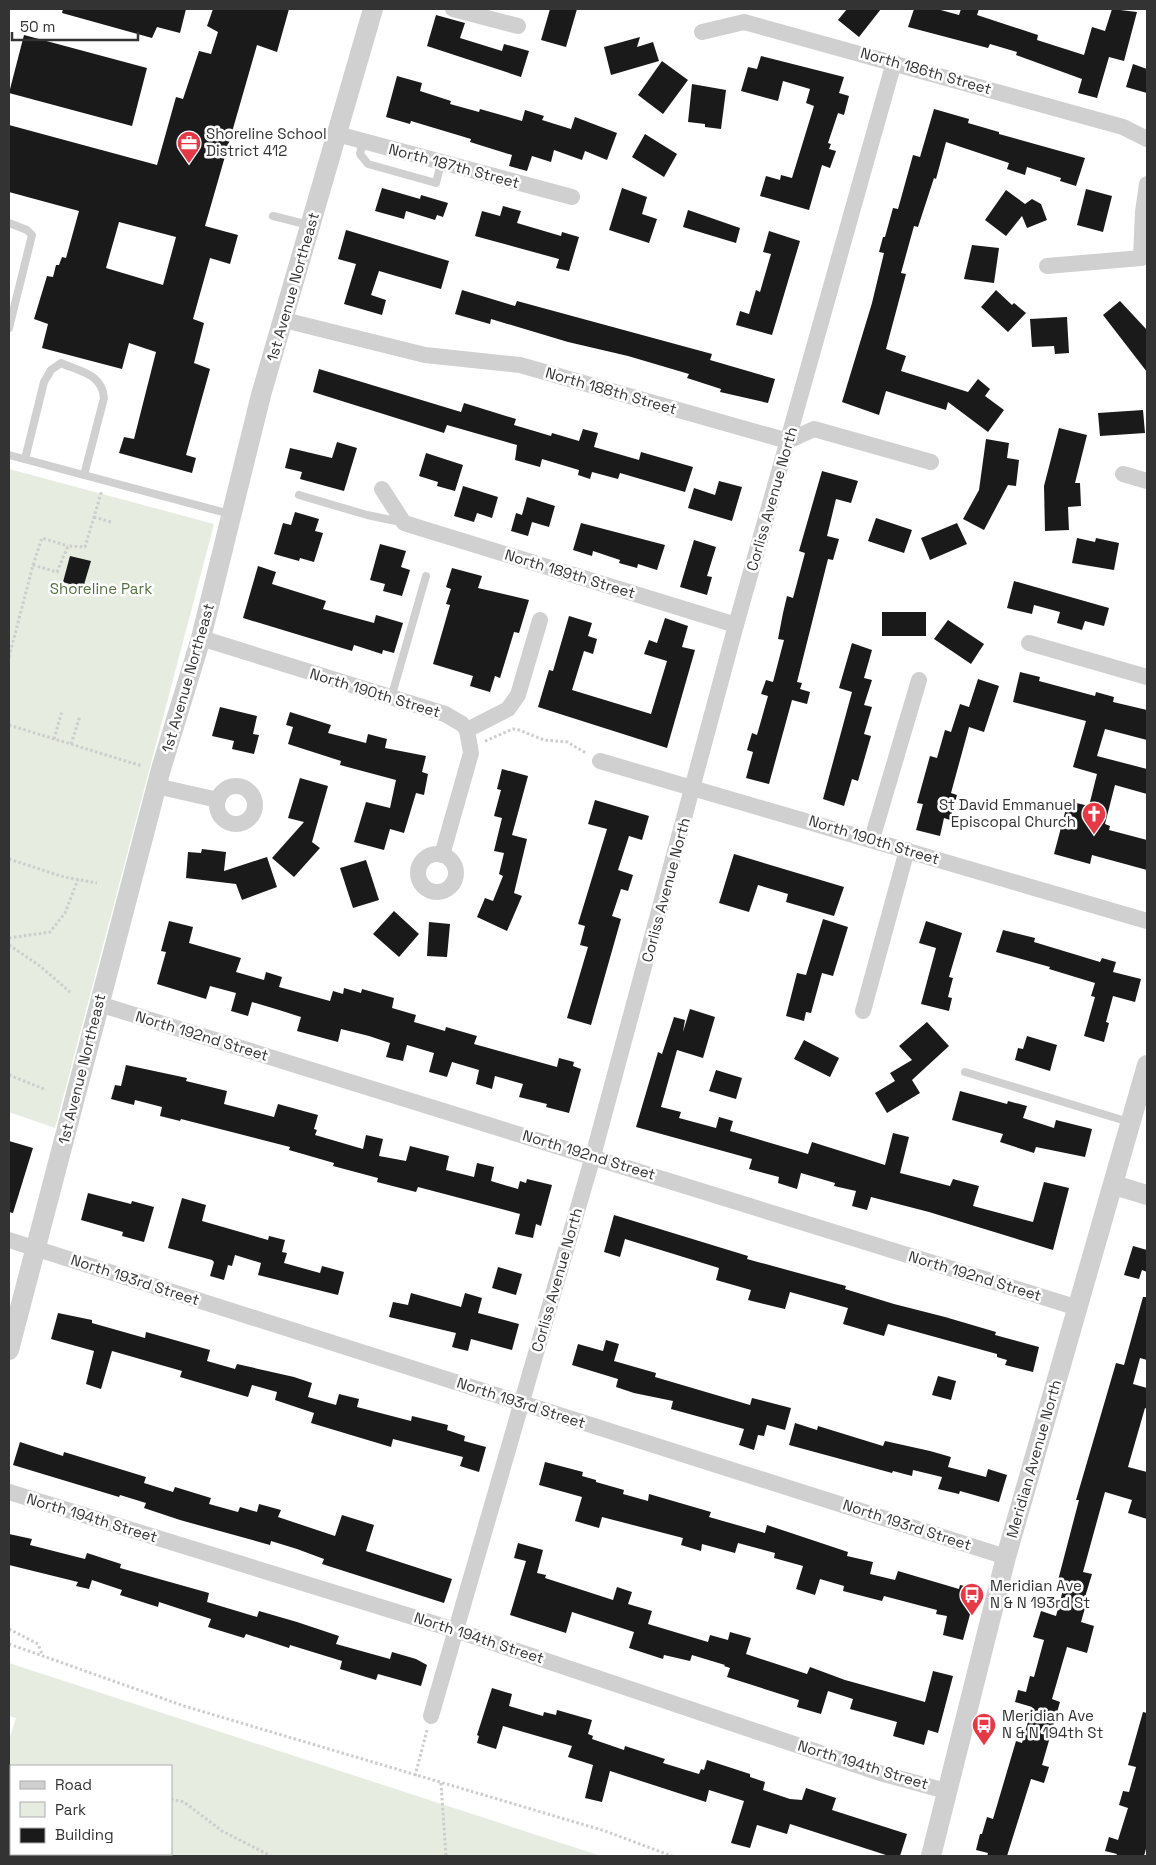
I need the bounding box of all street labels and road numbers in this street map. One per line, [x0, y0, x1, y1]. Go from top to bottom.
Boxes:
street label: North 186th Street [858, 43, 994, 98]
street label: North 187th Street [387, 139, 522, 192]
street label: 1st Avenue Northeast [262, 210, 323, 364]
street label: North 188th Street [543, 363, 679, 418]
street label: Corliss Avenue North [742, 425, 801, 573]
street label: North 189th Street [503, 545, 638, 602]
street label: 1st Avenue Northeast [157, 601, 218, 755]
street label: North 190th Street [307, 664, 443, 721]
street label: North 190th Street [806, 811, 942, 868]
street label: Corliss Avenue North [637, 815, 694, 964]
street label: 1st Avenue Northeast [54, 992, 109, 1146]
street label: North 192nd Street [133, 1006, 271, 1065]
street label: North 192nd Street [520, 1125, 658, 1184]
street label: Corliss Avenue North [527, 1206, 586, 1354]
street label: North 192nd Street [906, 1246, 1044, 1305]
street label: North 193rd Street [68, 1250, 202, 1309]
street label: North 193rd Street [454, 1373, 588, 1432]
street label: Meridian Avenue North [1002, 1378, 1065, 1540]
street label: North 194th Street [25, 1489, 160, 1546]
street label: North 193rd Street [840, 1495, 974, 1554]
street label: North 194th Street [412, 1608, 547, 1668]
street label: North 194th Street [796, 1736, 931, 1793]

